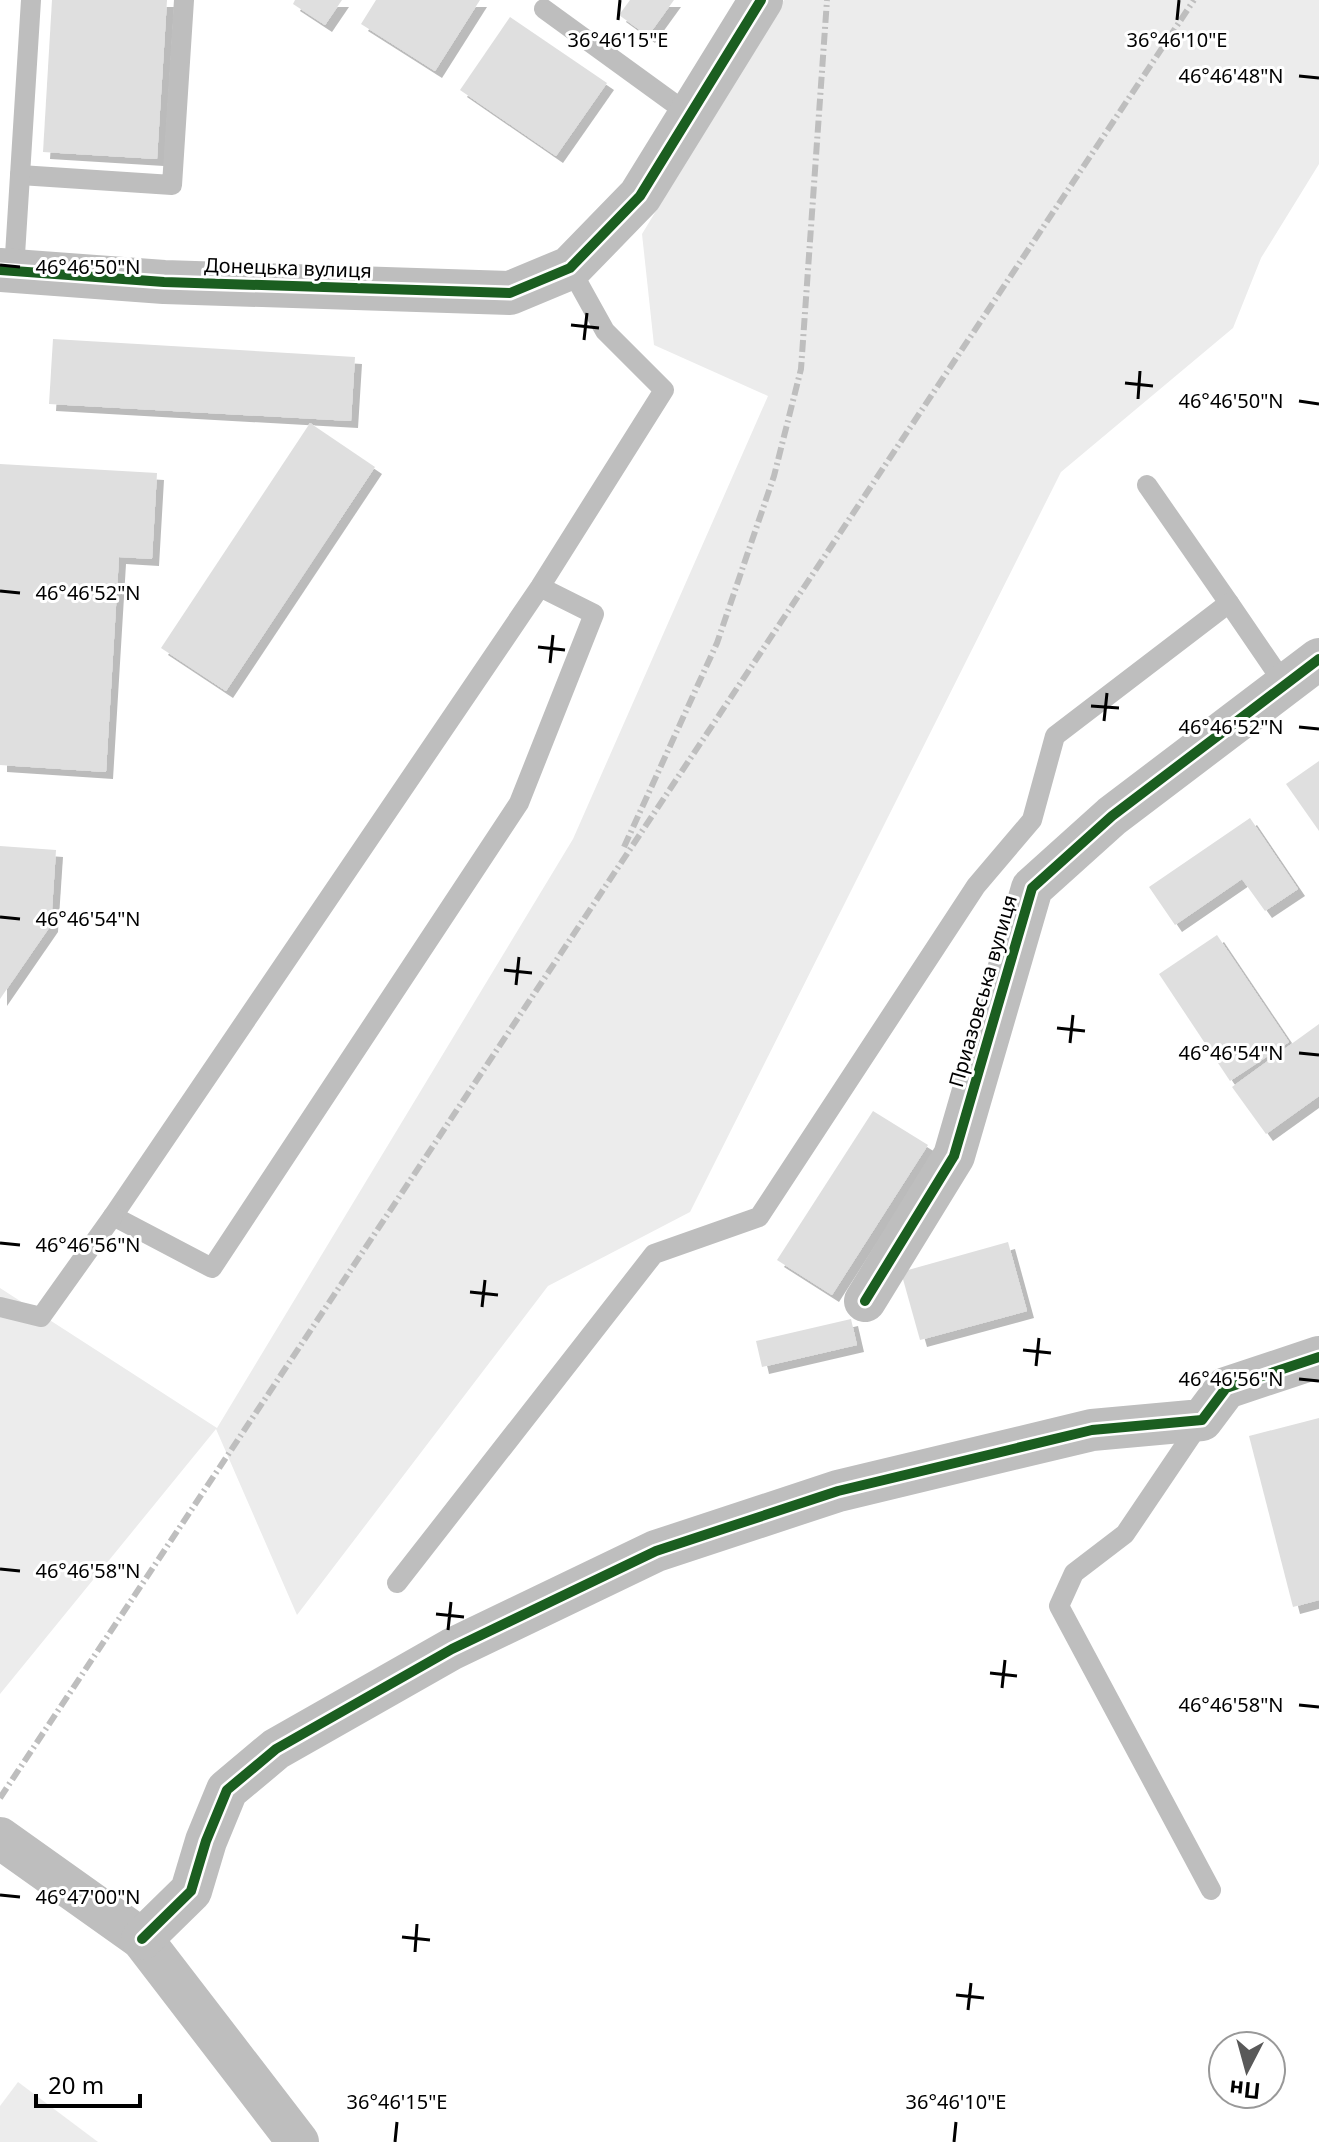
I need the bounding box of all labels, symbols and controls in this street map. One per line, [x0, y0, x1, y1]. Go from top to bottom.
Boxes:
text: 36°46'15"E [568, 26, 668, 53]
text: 36°46'10"E [1127, 26, 1227, 53]
text: 46°46'48"N [1178, 62, 1284, 89]
street label: Донецька вулиця [204, 251, 372, 284]
text: 46°46'50"N [35, 253, 141, 280]
text: 46°46'50"N [1178, 387, 1284, 414]
text: 46°46'52"N [35, 579, 141, 606]
text: 46°46'52"N [1178, 713, 1284, 740]
street label: Приазовська вулиця [942, 892, 1023, 1090]
text: 46°46'54"N [35, 905, 141, 932]
text: 46°46'54"N [1178, 1039, 1284, 1066]
text: 46°46'56"N [35, 1231, 141, 1258]
text: 46°46'56"N [1178, 1365, 1284, 1392]
text: 46°46'58"N [35, 1557, 141, 1584]
text: 46°46'58"N [1178, 1691, 1284, 1718]
text: 46°47'00"N [35, 1883, 141, 1910]
north arrow [1207, 2030, 1287, 2110]
scale bar [36, 2058, 140, 2108]
text: 20 m [48, 2068, 104, 2101]
text: Пн [1228, 2074, 1262, 2107]
text: 36°46'15"E [347, 2088, 447, 2115]
text: 36°46'10"E [906, 2088, 1006, 2115]

